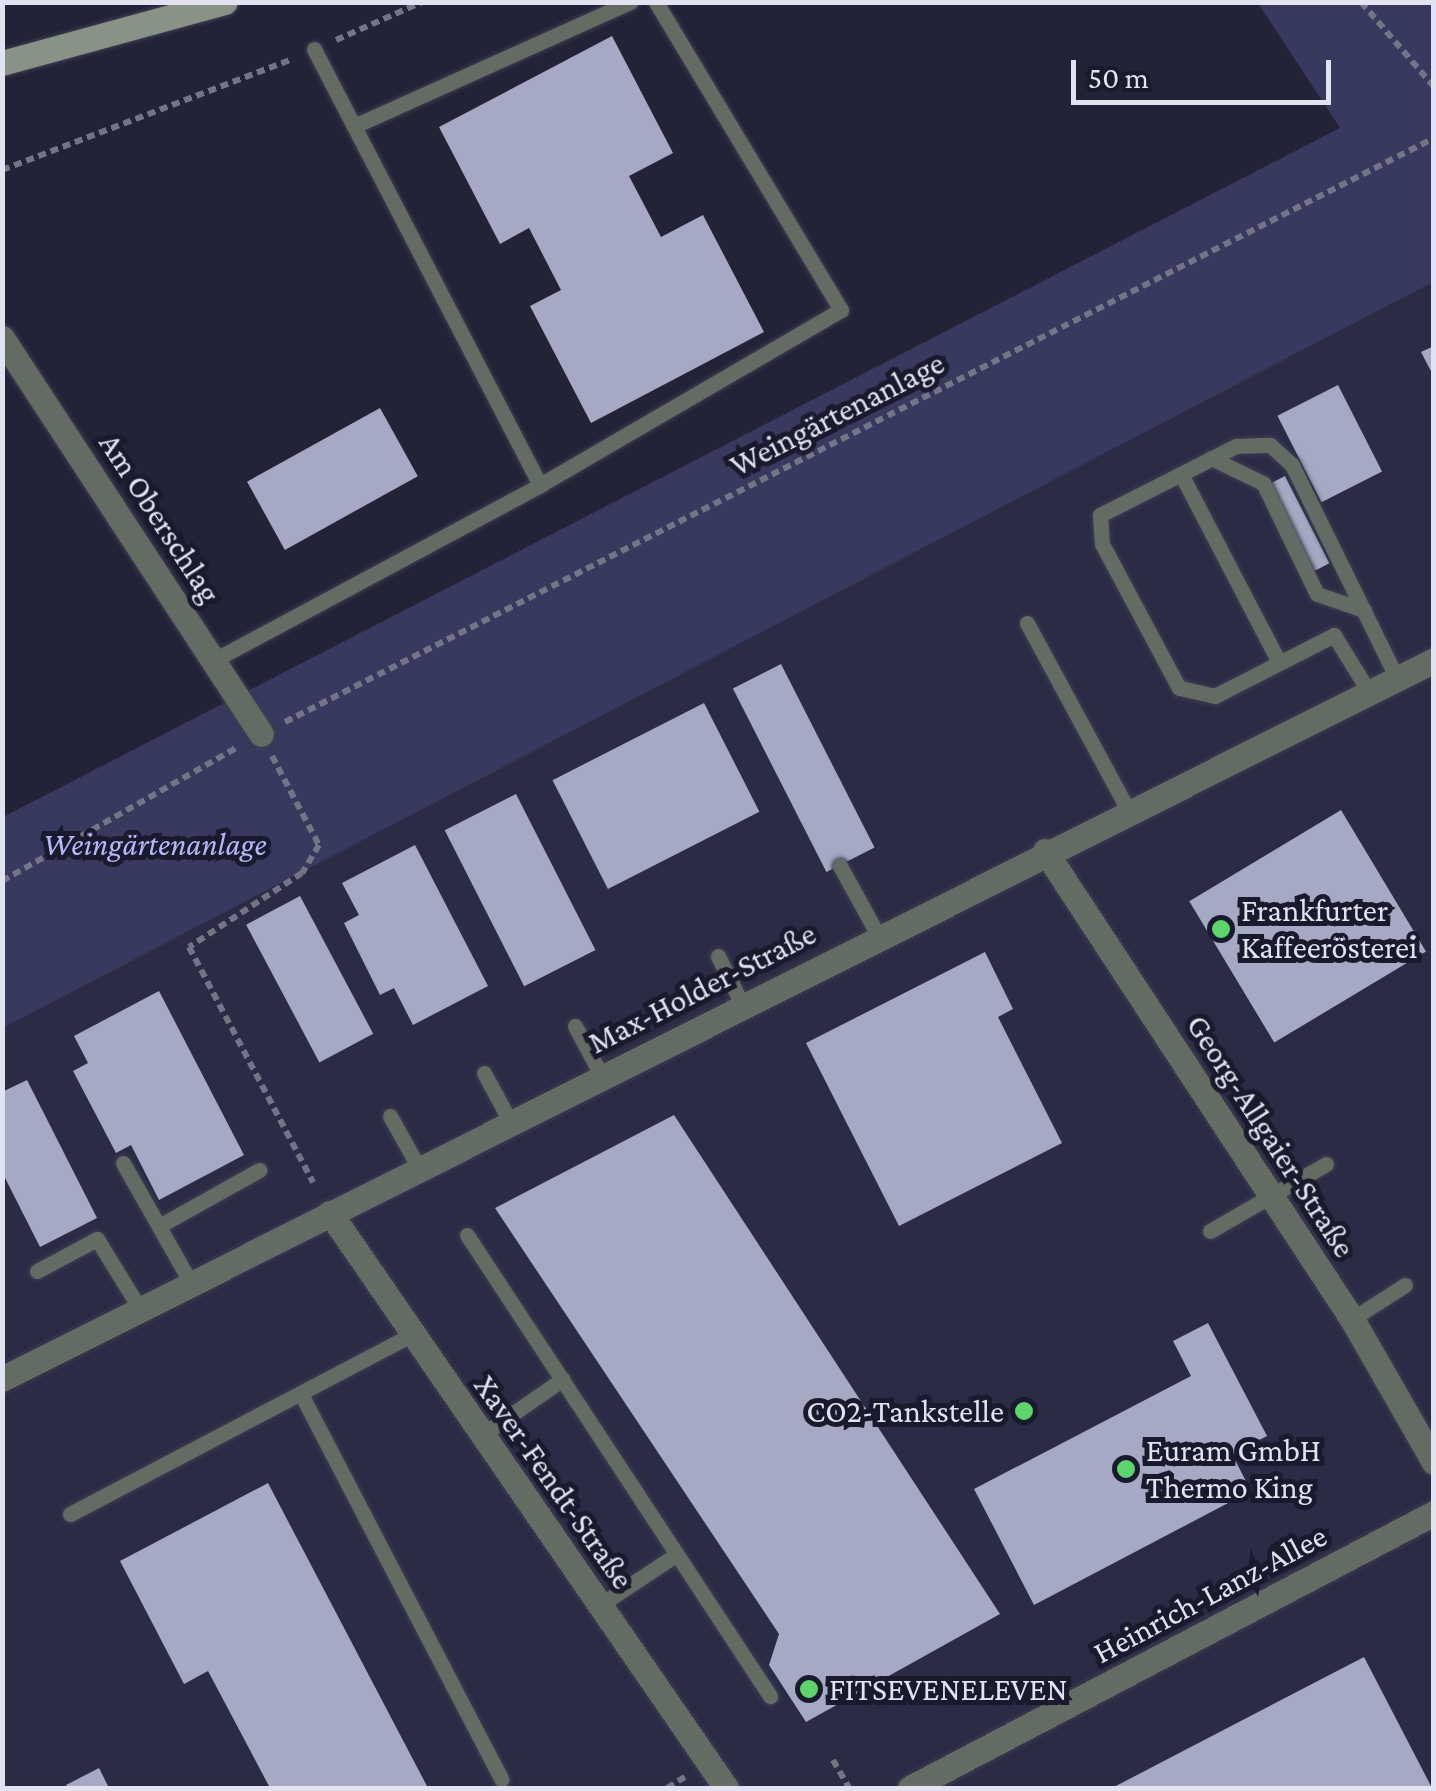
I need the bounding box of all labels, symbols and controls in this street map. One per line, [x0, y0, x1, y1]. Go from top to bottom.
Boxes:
scale bar [1076, 40, 1336, 102]
text: 50 m [1088, 61, 1149, 94]
street label: Weingärtenanlage [723, 343, 951, 485]
street label: Am Oberschlag [91, 426, 229, 610]
park label: Weingärtenanlage [43, 825, 267, 863]
place label: Frankfurter Kaffeerösterei [1241, 892, 1417, 967]
street label: Max-Holder-Straße [582, 914, 822, 1062]
marker: Frankfurter Kaffeerösterei [1210, 918, 1232, 940]
street label: Georg-Allgaier-Straße [1178, 1008, 1364, 1264]
street label: Xaver-Fendt-Straße [466, 1368, 642, 1596]
place label: CO2-Tankstelle [807, 1392, 1004, 1430]
marker: CO2-Tankstelle [1013, 1400, 1035, 1422]
place label: Euram GmbH Thermo King [1146, 1432, 1321, 1507]
marker: Euram GmbH Thermo King [1115, 1458, 1137, 1480]
street label: Heinrich-Lanz-Allee [1087, 1516, 1333, 1672]
place label: FITSEVENELEVEN [829, 1670, 1067, 1708]
marker: FITSEVENELEVEN [798, 1678, 820, 1700]

